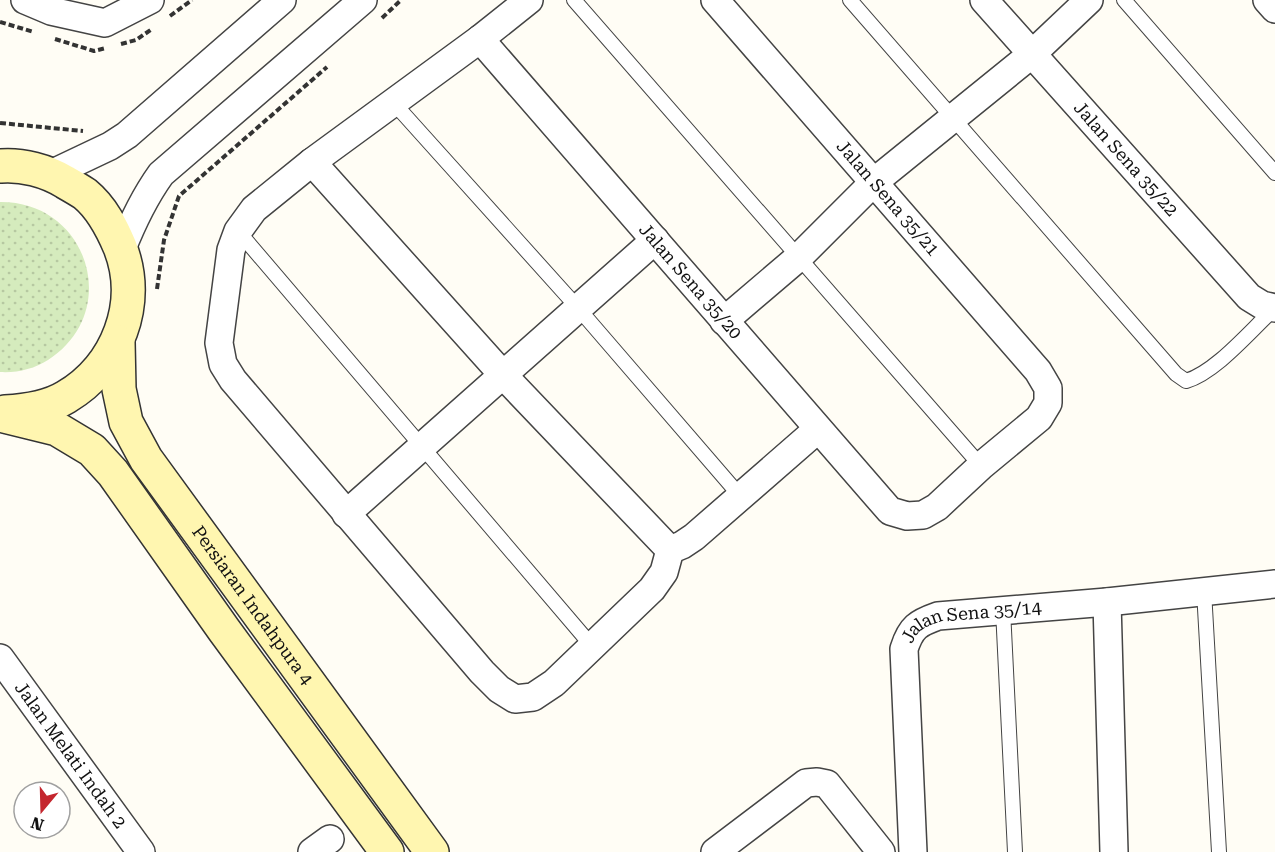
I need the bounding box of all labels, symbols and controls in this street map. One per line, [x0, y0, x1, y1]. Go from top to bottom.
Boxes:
street label: Jalan Sena 35/22 [1070, 97, 1183, 220]
street label: Jalan Sena 35/21 [833, 136, 944, 260]
street label: Jalan Sena 35/20 [635, 219, 747, 343]
street label: Persiaran Indahpura 4 [188, 522, 318, 689]
street label: Jalan Sena 35/14 [897, 596, 1042, 646]
street label: Jalan Melati Indah 2 [11, 677, 131, 832]
north arrow [12, 780, 72, 840]
text: N [28, 813, 46, 835]

